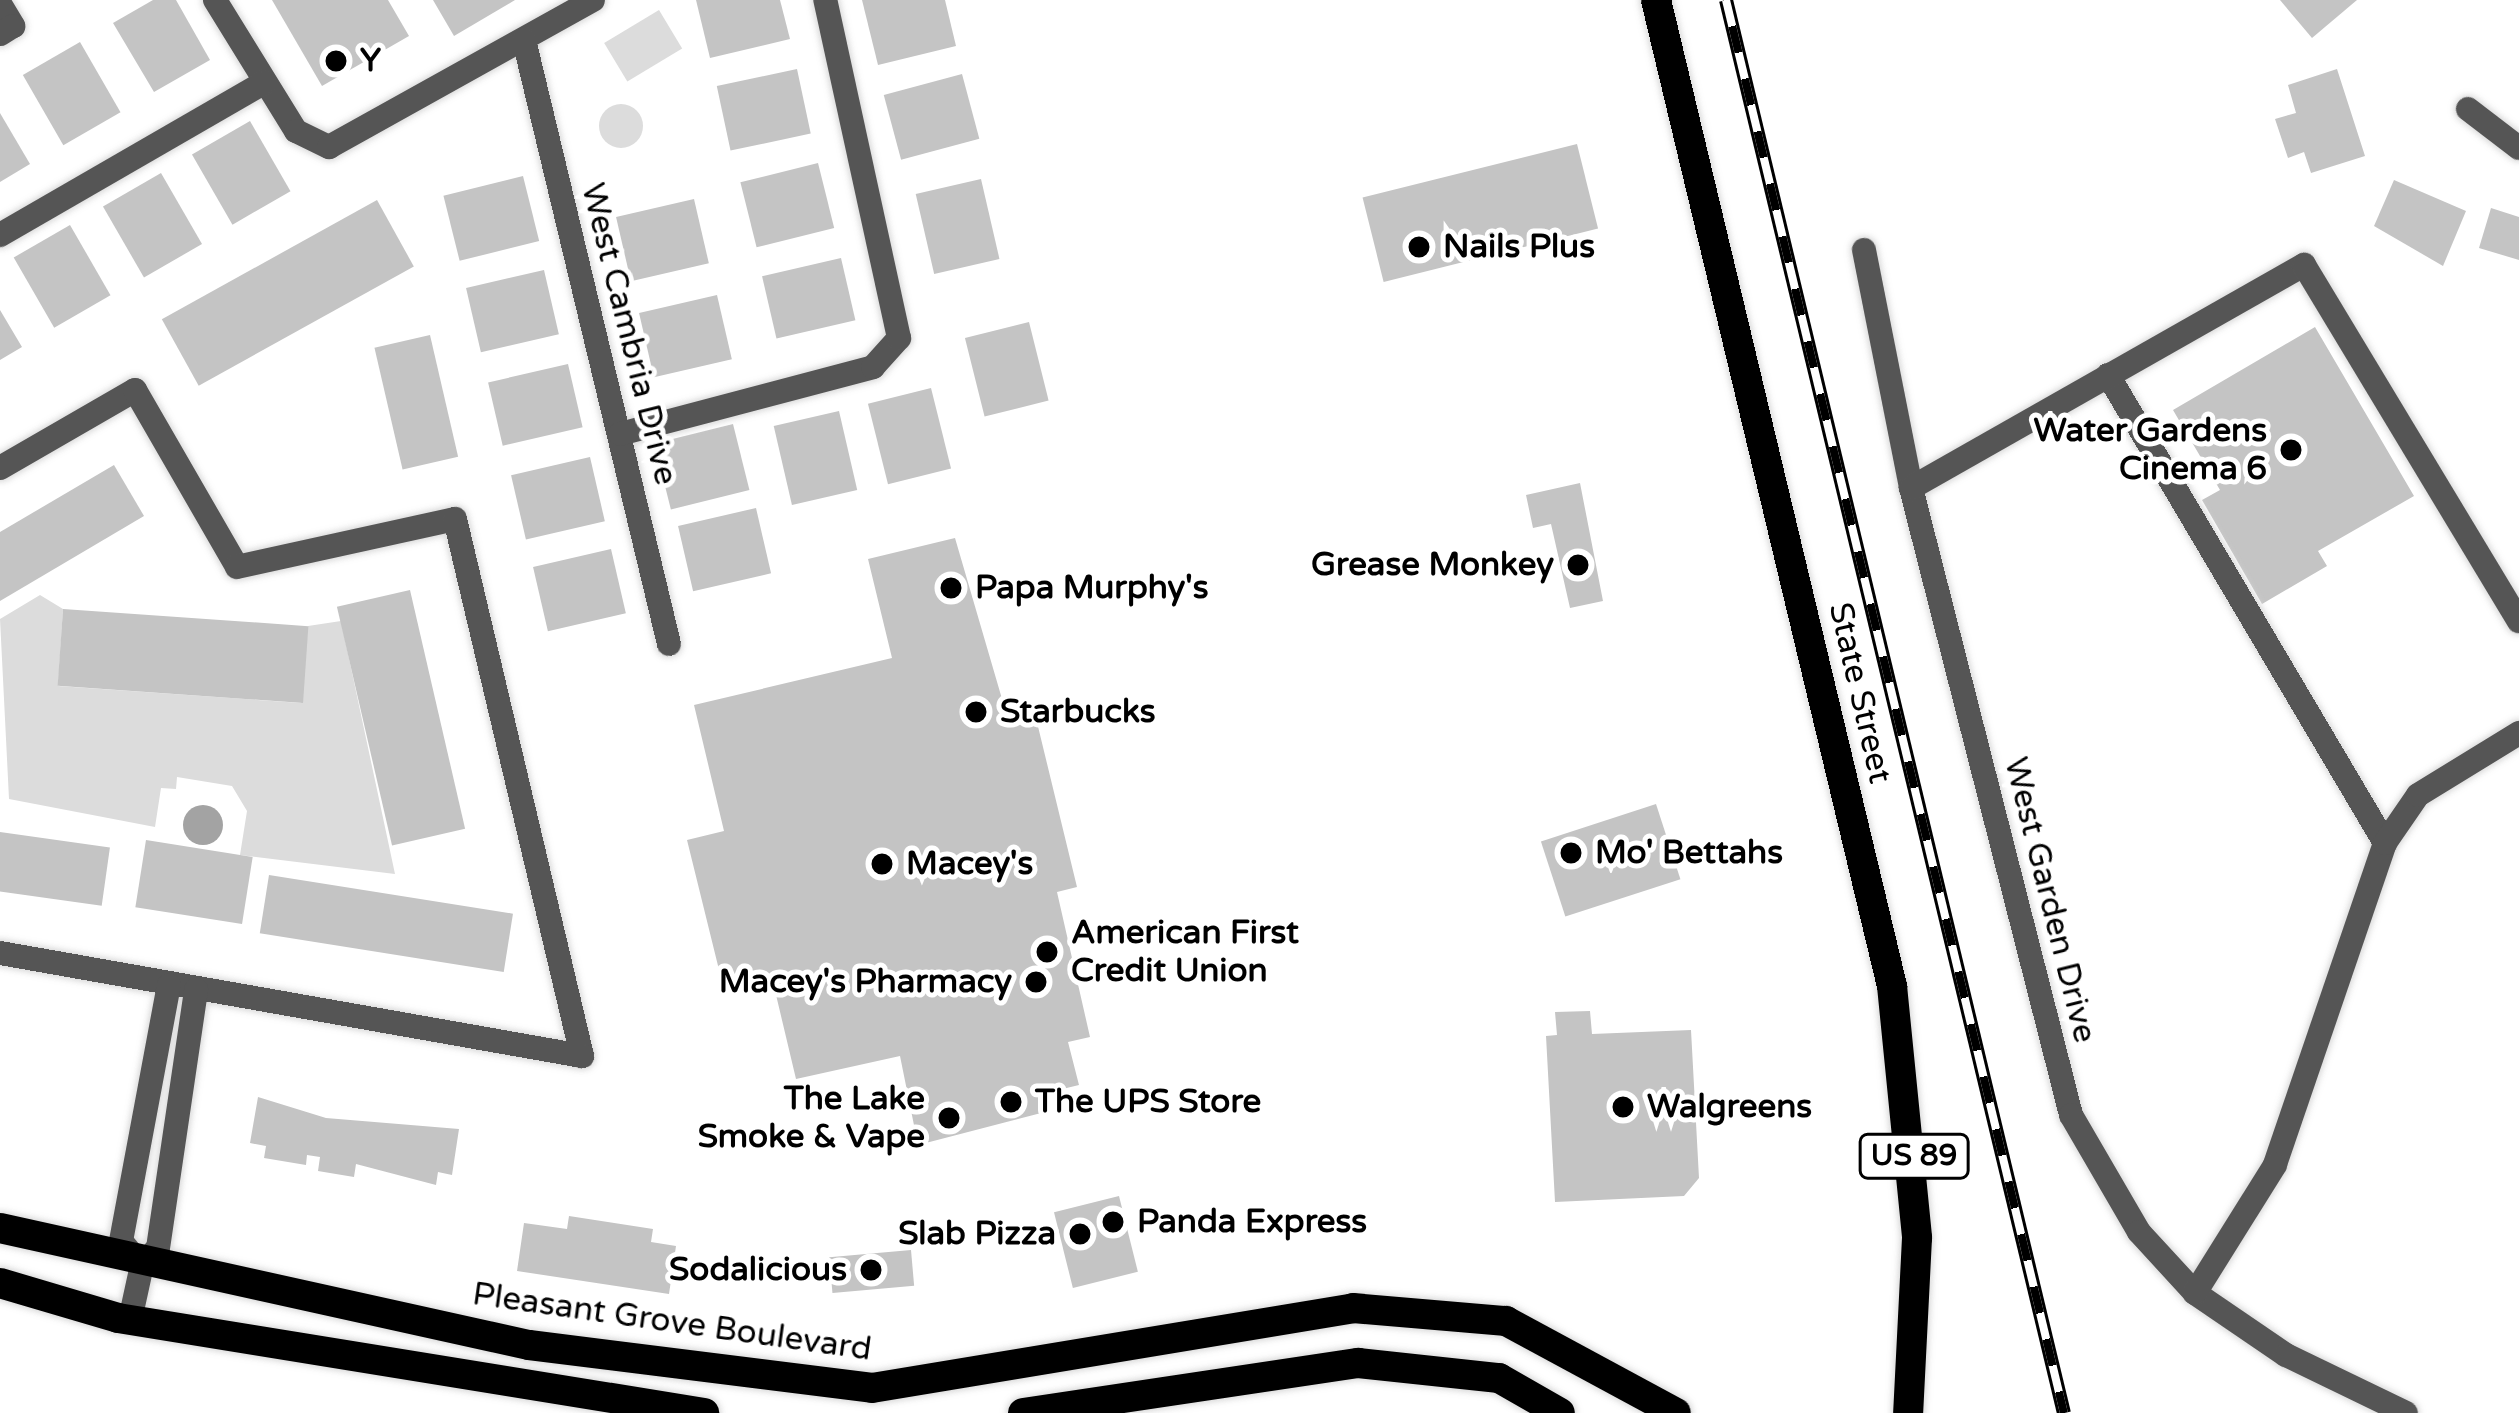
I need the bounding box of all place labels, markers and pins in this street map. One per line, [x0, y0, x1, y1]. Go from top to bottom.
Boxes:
place label: Y [360, 41, 381, 81]
marker: Y [323, 48, 349, 74]
place label: Nails Plus [1443, 227, 1595, 267]
marker: Nails Plus [1406, 234, 1432, 260]
place label: Water Gardens Cinema 6 [2033, 411, 2267, 489]
marker: Water Gardens Cinema 6 [2278, 437, 2304, 463]
place label: Grease Monkey [1311, 545, 1554, 585]
marker: Grease Monkey [1565, 552, 1591, 578]
place label: Papa Murphy's [975, 568, 1209, 608]
marker: Papa Murphy's [938, 575, 964, 601]
place label: Starbucks [1000, 692, 1156, 732]
marker: Starbucks [963, 699, 989, 725]
place label: Mo' Bettahs [1595, 833, 1783, 873]
marker: Mo' Bettahs [1558, 840, 1584, 866]
place label: Macey's [906, 844, 1033, 884]
marker: Macey's [869, 851, 895, 877]
place label: American First Credit Union [1071, 913, 1299, 991]
marker: American First Credit Union [1034, 939, 1060, 965]
place label: Macey's Pharmacy [719, 962, 1012, 1002]
marker: Macey's Pharmacy [1023, 969, 1049, 995]
place label: The Lake Smoke & Vape [698, 1079, 925, 1157]
place label: The UPS Store [1035, 1082, 1261, 1122]
place label: Walgreens [1647, 1087, 1812, 1127]
marker: The UPS Store [998, 1089, 1024, 1115]
marker: Walgreens [1610, 1094, 1636, 1120]
marker: The Lake Smoke & Vape [936, 1105, 962, 1131]
place label: Panda Express [1137, 1202, 1367, 1242]
marker: Panda Express [1100, 1209, 1126, 1235]
place label: Slab Pizza [898, 1214, 1056, 1254]
marker: Slab Pizza [1067, 1221, 1093, 1247]
place label: Sodalicious [669, 1250, 847, 1290]
marker: Sodalicious [858, 1257, 884, 1283]

